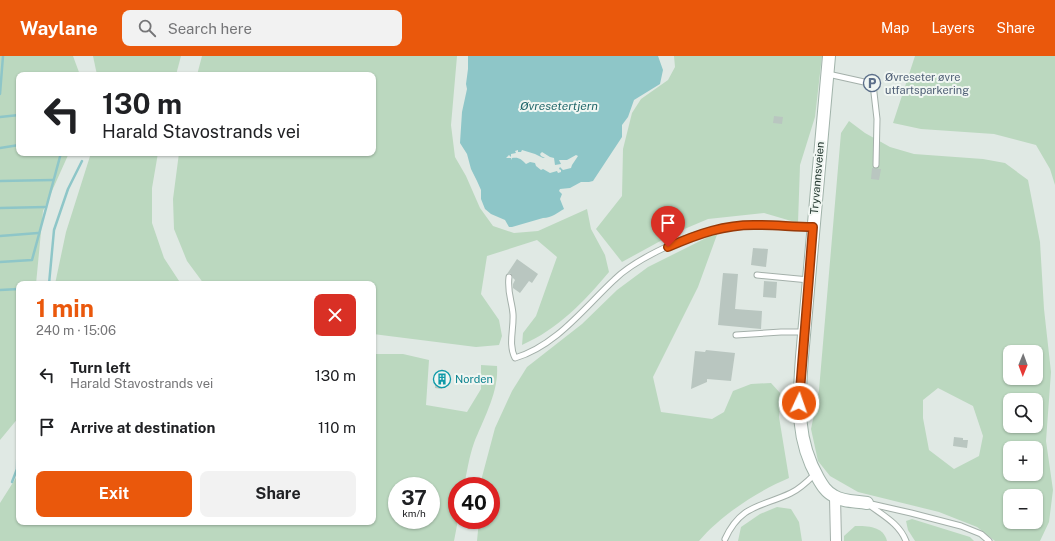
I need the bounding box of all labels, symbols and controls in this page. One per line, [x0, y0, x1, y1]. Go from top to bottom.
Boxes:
search box [122, 10, 402, 46]
text: Waylane [20, 17, 98, 39]
icon: search [136, 17, 158, 39]
text: Search here [168, 20, 252, 37]
text: Map [881, 20, 909, 36]
text: Layers [931, 20, 975, 36]
text: Share [997, 20, 1035, 36]
place label: Øvreseter øvre utfartsparkering [885, 71, 969, 96]
parking icon: Øvreseter øvre utfartsparkering [862, 73, 882, 93]
text: 130 m [102, 87, 182, 120]
icon: left [36, 88, 88, 140]
water label: Øvresetertjern [519, 99, 598, 113]
text: Harald Stavostrands vei [102, 121, 300, 142]
street label: Tryvannsveien [808, 141, 826, 215]
pin [651, 206, 685, 247]
icon: arrive [657, 212, 679, 234]
text: 1 min [36, 294, 94, 322]
button: close [314, 294, 356, 336]
text: 240 m · 15:06 [36, 323, 116, 338]
north arrow [1003, 345, 1043, 385]
map controls [1003, 345, 1043, 529]
text: Turn left [70, 359, 131, 376]
icon: left [36, 364, 58, 386]
text: 130 m [315, 367, 356, 384]
building icon: Norden [432, 369, 452, 389]
place label: Norden [455, 373, 493, 385]
text: Harald Stavostrands vei [70, 376, 213, 391]
position arrow [778, 382, 820, 424]
button: search [1003, 393, 1043, 433]
icon: arrive [36, 416, 58, 438]
text: Arrive at destination [70, 419, 215, 436]
text: 110 m [318, 419, 356, 436]
button: + [1003, 441, 1043, 481]
button: Exit [36, 471, 192, 517]
button: Share [200, 471, 356, 517]
speed limit sign: 40 [448, 477, 500, 529]
text: 37 [401, 486, 427, 510]
button: − [1003, 489, 1043, 529]
text: km/h [402, 507, 426, 519]

